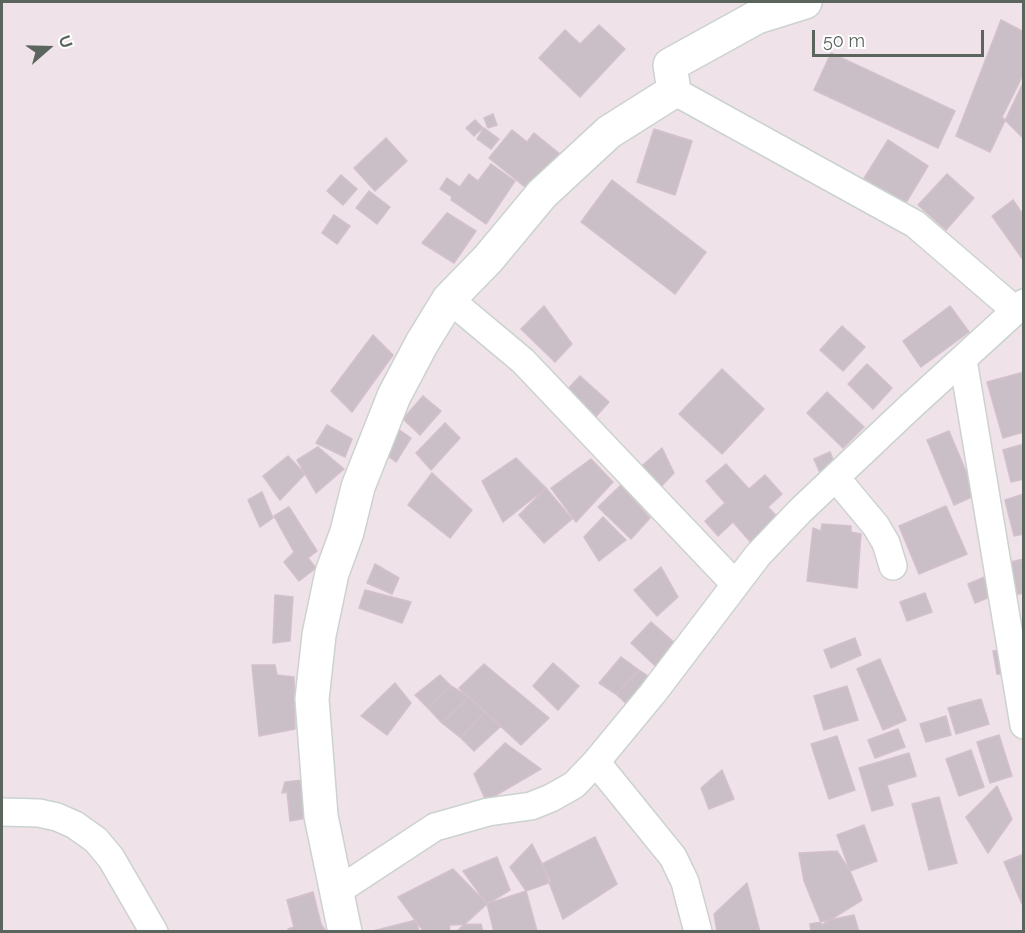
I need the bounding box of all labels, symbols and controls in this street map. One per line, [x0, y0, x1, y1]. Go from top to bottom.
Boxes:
north arrow [18, 18, 78, 78]
scale bar [815, 18, 988, 56]
text: 50 m [823, 30, 865, 51]
text: U [54, 33, 76, 51]

